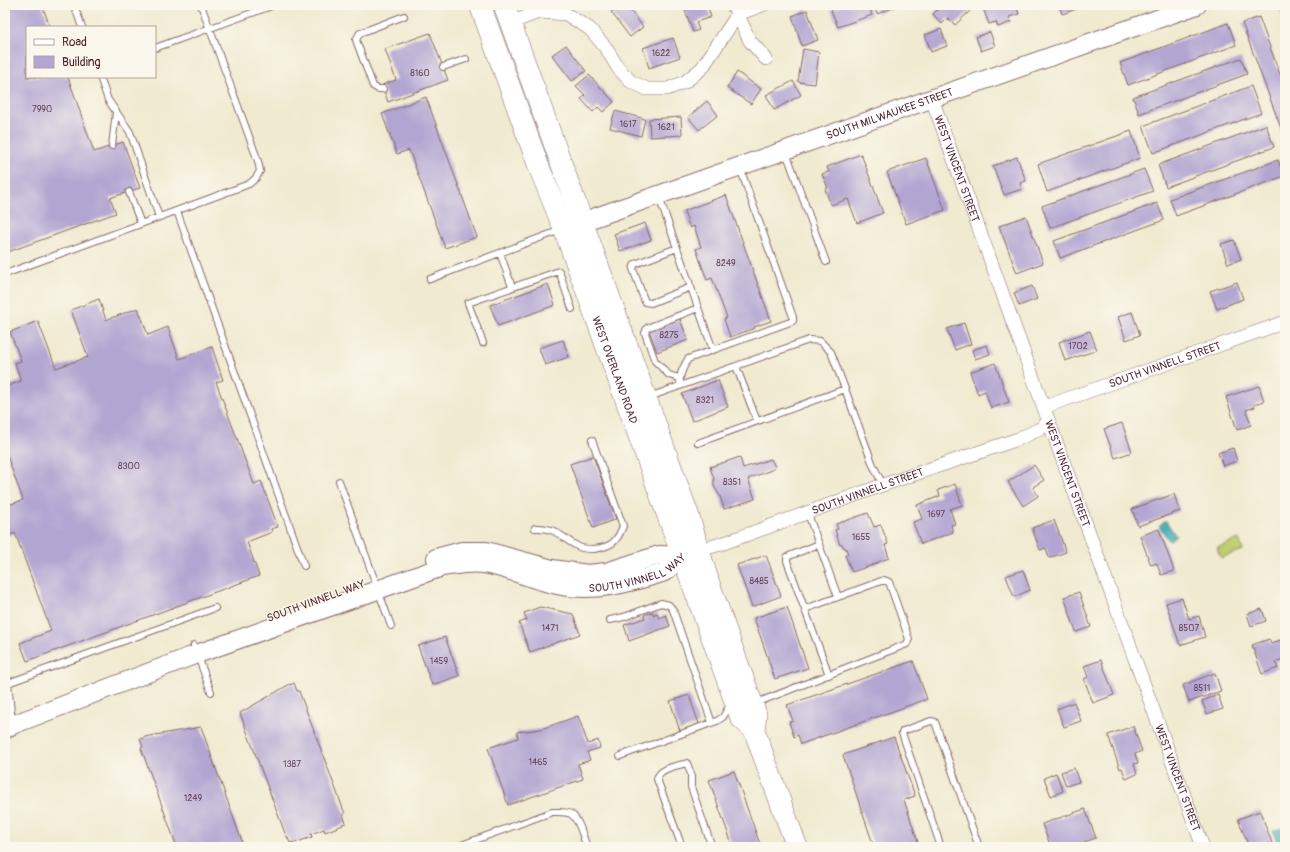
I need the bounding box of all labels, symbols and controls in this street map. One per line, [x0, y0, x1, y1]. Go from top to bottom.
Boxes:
legend [26, 26, 156, 78]
text: Road [62, 35, 87, 50]
house number: 1622 [652, 48, 670, 59]
text: Building [62, 55, 101, 70]
house number: 8160 [410, 68, 430, 79]
street label: SOUTH MILWAUKEE STREET [824, 85, 955, 142]
house number: 7990 [32, 104, 52, 115]
street label: WEST VINCENT STREET [932, 114, 982, 224]
house number: 1617 [619, 119, 637, 130]
house number: 1621 [657, 122, 675, 133]
house number: 8249 [716, 258, 736, 269]
street label: WEST OVERLAND ROAD [590, 314, 640, 425]
house number: 8275 [659, 330, 679, 341]
street label: SOUTH VINNELL STREET [1107, 339, 1222, 390]
house number: 1702 [1068, 341, 1088, 352]
house number: 8321 [696, 395, 714, 406]
street label: WEST VINCENT STREET [1042, 418, 1093, 528]
house number: 8300 [118, 461, 140, 472]
street label: SOUTH VINNELL STREET [810, 465, 925, 517]
house number: 8351 [723, 477, 741, 488]
house number: 1697 [927, 509, 945, 520]
house number: 1655 [852, 532, 870, 543]
street label: SOUTH VINNELL WAY [588, 550, 689, 595]
house number: 8485 [749, 576, 769, 587]
street label: SOUTH VINNELL WAY [265, 577, 367, 625]
house number: 1471 [541, 623, 559, 634]
house number: 8507 [1179, 623, 1199, 634]
house number: 1459 [430, 656, 448, 667]
house number: 8511 [1194, 683, 1210, 694]
street label: WEST VINCENT STREET [1153, 723, 1203, 833]
house number: 1465 [529, 757, 548, 768]
house number: 1387 [283, 759, 301, 770]
house number: 1249 [184, 793, 203, 804]

